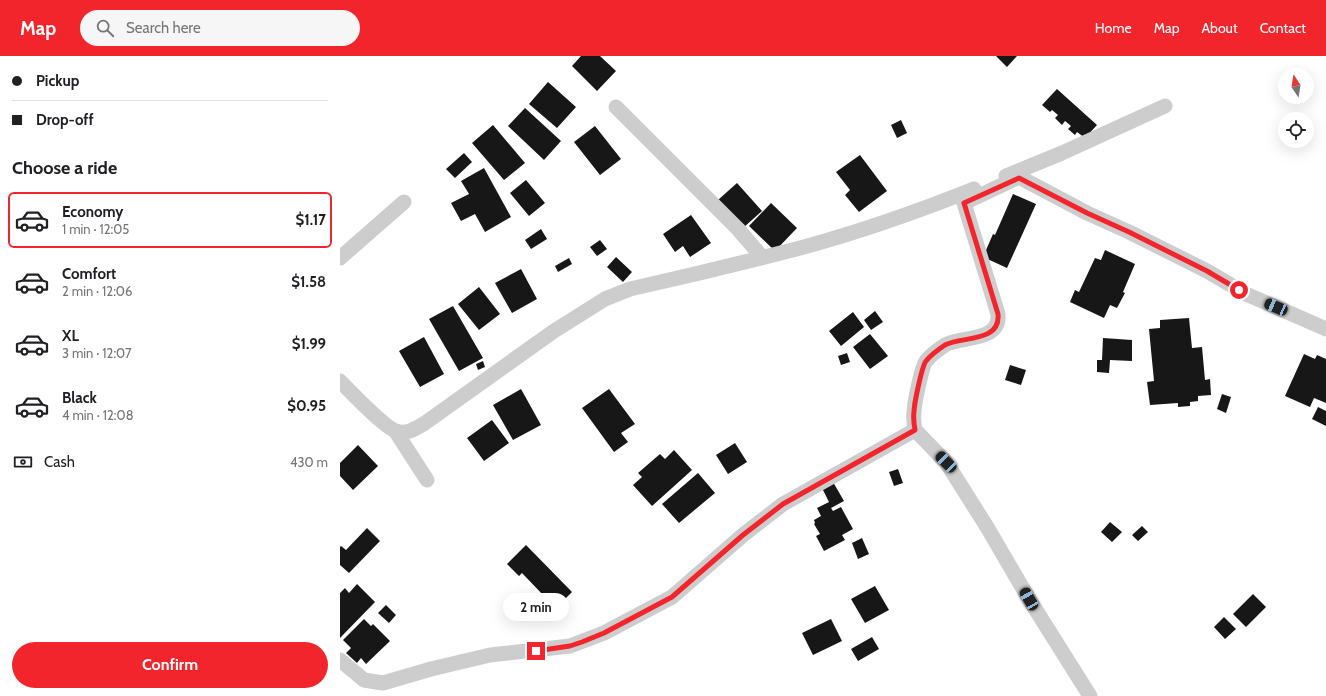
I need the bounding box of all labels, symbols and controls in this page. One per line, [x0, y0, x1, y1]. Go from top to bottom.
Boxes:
search box [80, 10, 360, 46]
text: Map [20, 17, 56, 40]
icon: search [94, 17, 116, 39]
text: Search here [126, 19, 201, 37]
text: Home [1095, 19, 1132, 37]
text: Map [1154, 19, 1179, 37]
text: About [1201, 19, 1238, 37]
text: Contact [1260, 19, 1306, 37]
north arrow [1278, 68, 1314, 104]
map controls [1278, 68, 1314, 148]
text: Pickup [36, 72, 79, 90]
text: Drop-off [36, 111, 94, 129]
button: locate [1278, 112, 1314, 148]
text: Choose a ride [12, 157, 117, 179]
icon: car [14, 202, 50, 238]
text: Economy [62, 203, 123, 221]
text: $1.17 [296, 211, 326, 229]
text: 1 min · 12:05 [62, 221, 129, 237]
icon: car [14, 264, 50, 300]
text: Comfort [62, 265, 116, 283]
text: $1.58 [291, 273, 326, 291]
route start [1230, 281, 1248, 299]
text: 2 min · 12:06 [62, 283, 132, 299]
car [1263, 297, 1289, 317]
icon: car [14, 326, 50, 362]
text: XL [62, 327, 79, 345]
text: $1.99 [292, 335, 326, 353]
text: 3 min · 12:07 [62, 345, 132, 361]
icon: car [14, 388, 50, 424]
text: Black [62, 389, 97, 407]
text: $0.95 [287, 397, 326, 415]
text: 4 min · 12:08 [62, 407, 134, 423]
car [933, 449, 959, 475]
icon: cash [12, 451, 34, 473]
text: Cash [44, 453, 75, 471]
text: 430 m [290, 454, 328, 470]
car [1018, 586, 1040, 612]
callout: 2 min [503, 593, 569, 621]
text: 2 min [520, 599, 552, 615]
button: Confirm [12, 642, 328, 688]
route end [527, 642, 545, 660]

